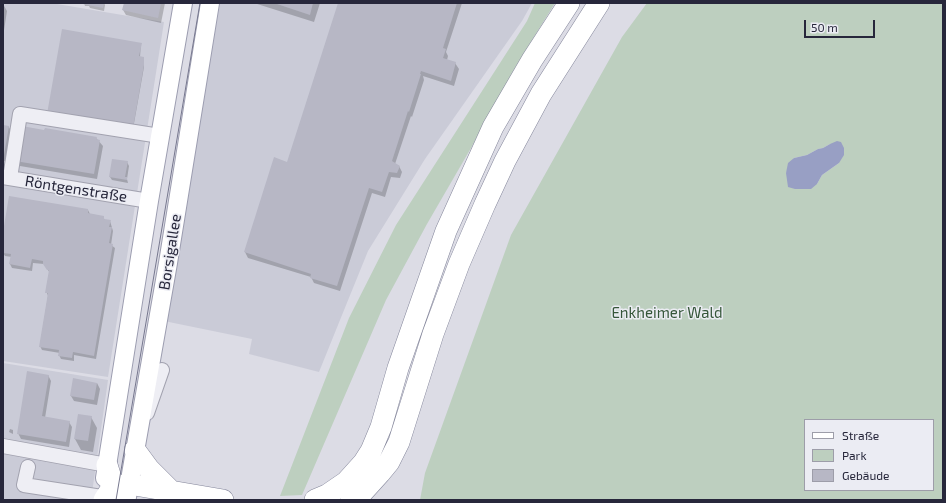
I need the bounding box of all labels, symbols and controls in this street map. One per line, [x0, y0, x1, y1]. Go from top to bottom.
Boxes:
scale bar [806, 12, 877, 38]
text: 50 m [811, 20, 838, 34]
street label: Röntgenstraße [24, 172, 128, 206]
street label: Borsigallee [155, 213, 185, 291]
park label: Enkheimer Wald [611, 304, 723, 322]
legend [804, 419, 934, 491]
text: Straße [842, 428, 879, 442]
text: Park [842, 448, 867, 462]
text: Gebäude [842, 468, 890, 482]

